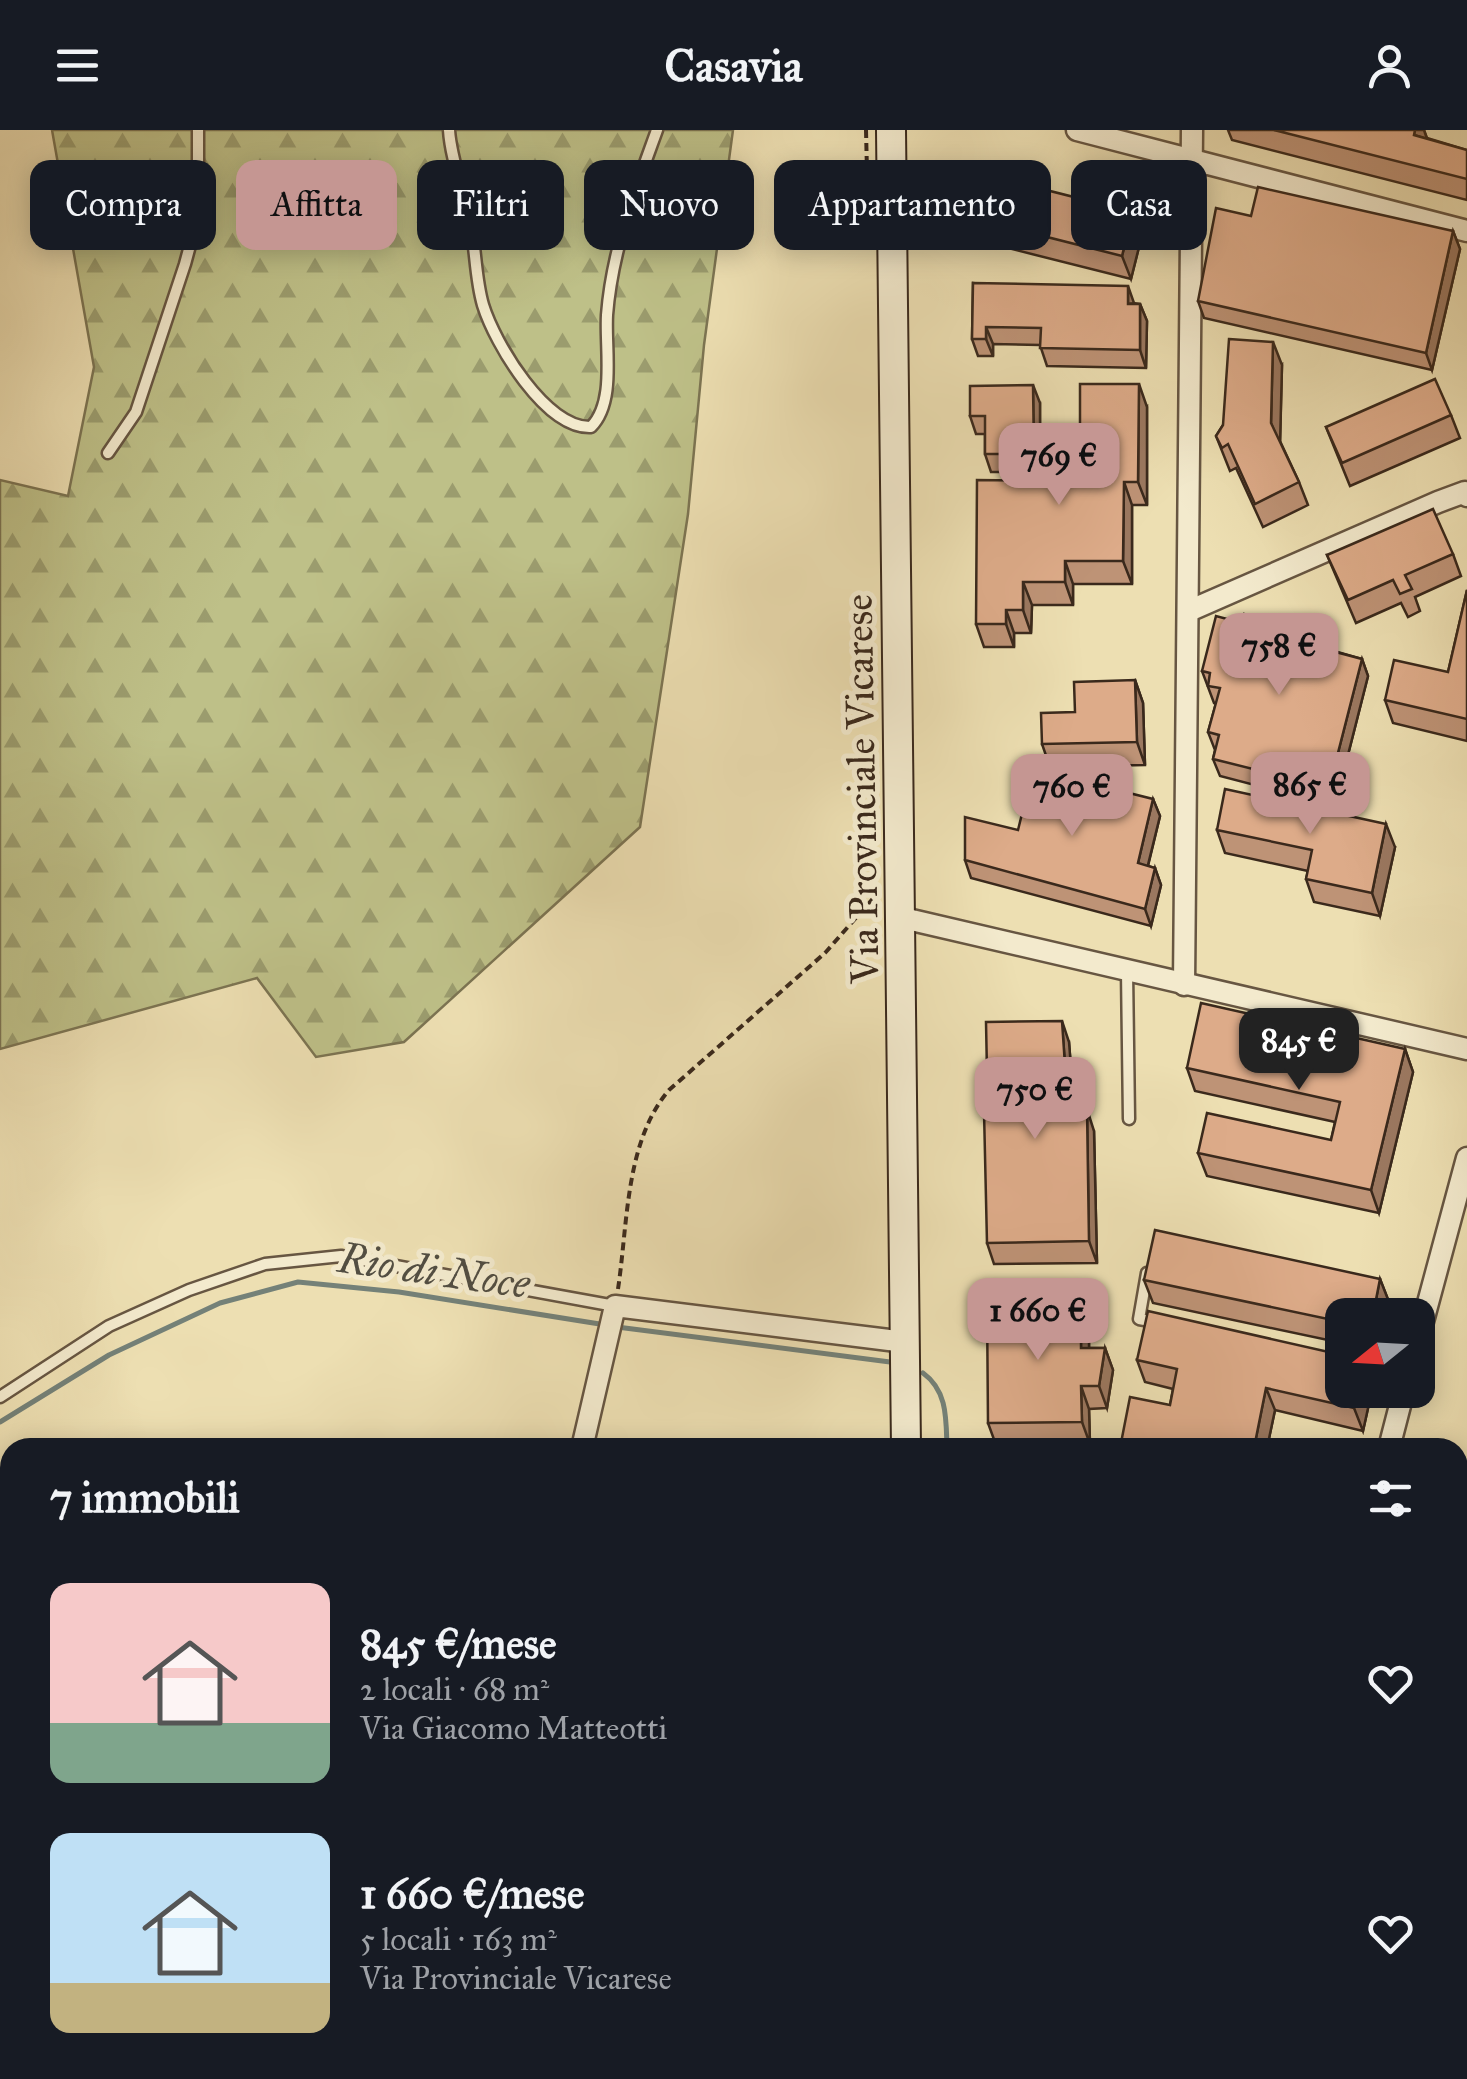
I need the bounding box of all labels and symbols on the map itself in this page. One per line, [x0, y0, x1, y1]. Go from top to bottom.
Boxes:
pin: 769 € [989, 423, 1129, 508]
street label: Via Provinciale Vicarese [834, 594, 889, 985]
pin: 758 € [1209, 613, 1349, 698]
pin: 865 € [1240, 752, 1380, 837]
pin: 760 € [1002, 754, 1142, 839]
pin: 845 € [1229, 1008, 1369, 1093]
pin: 750 € [965, 1057, 1105, 1142]
water label: Rio di Noce [333, 1232, 534, 1310]
pin: 1 660 € [946, 1278, 1130, 1363]
north arrow [1325, 1298, 1435, 1408]

